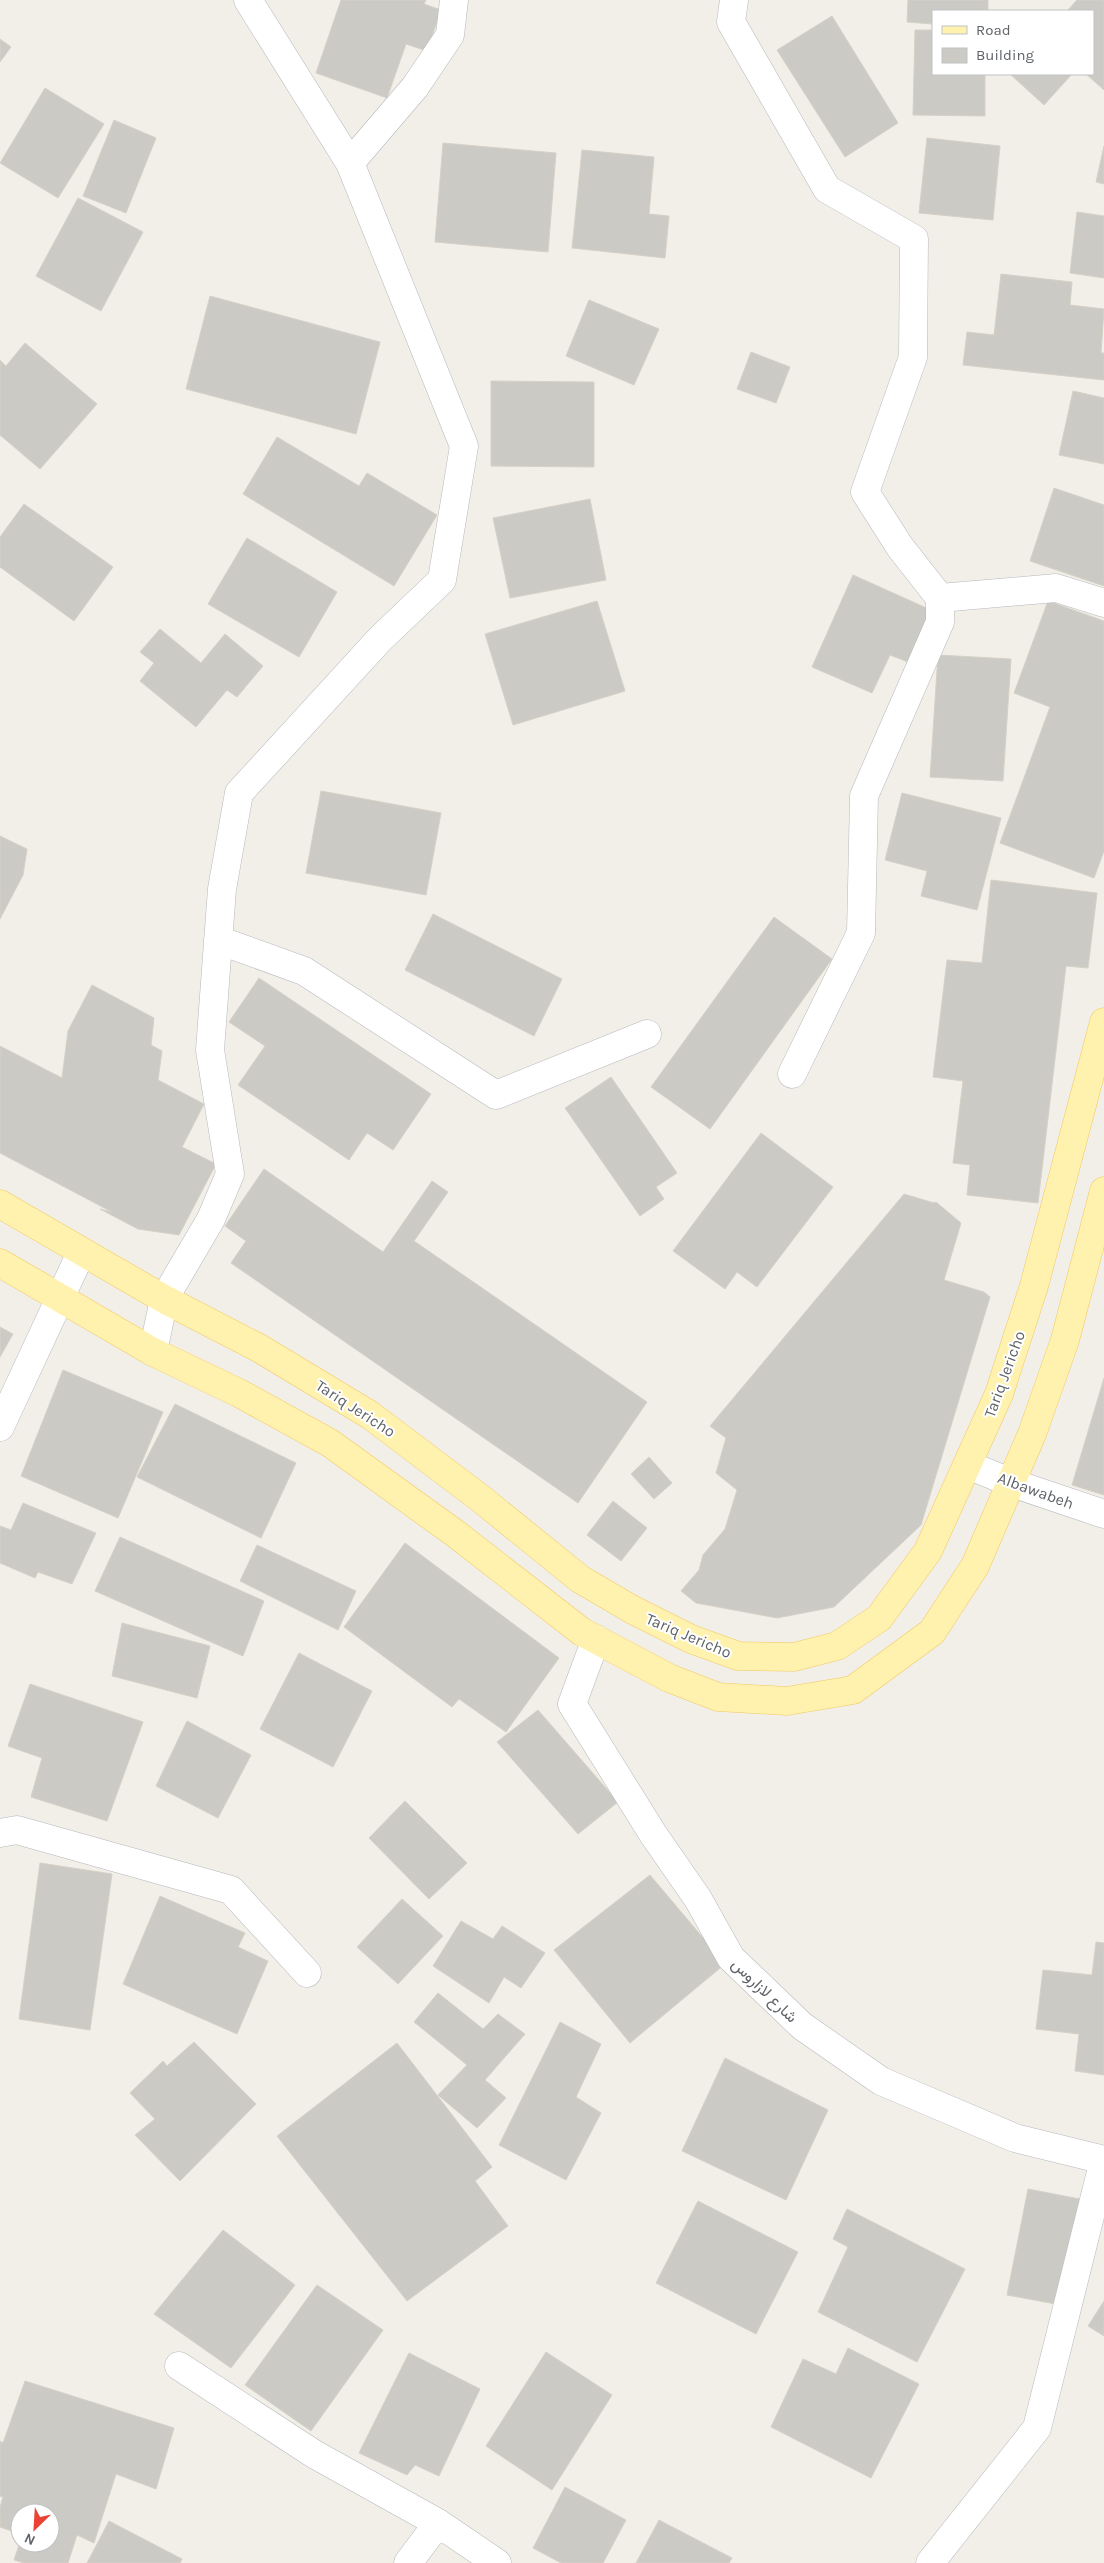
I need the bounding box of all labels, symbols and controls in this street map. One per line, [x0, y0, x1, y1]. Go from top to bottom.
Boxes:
legend [932, 10, 1094, 75]
text: Road [976, 21, 1011, 39]
text: Building [976, 46, 1034, 64]
street label: Tariq Jericho [980, 1328, 1029, 1420]
street label: Tariq Jericho [312, 1376, 399, 1441]
street label: Albawabeh [995, 1468, 1077, 1513]
street label: Tariq Jericho [643, 1609, 734, 1662]
street label: شارع لازاروس [726, 1954, 802, 2028]
north arrow [10, 2503, 60, 2553]
text: N [22, 2530, 38, 2549]

